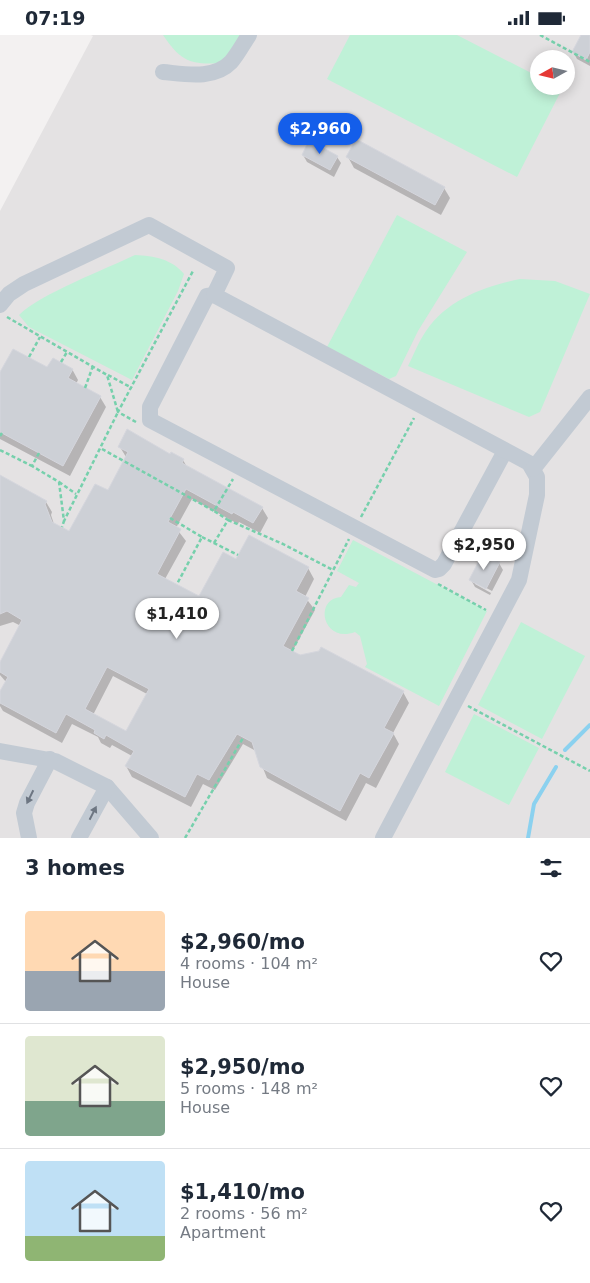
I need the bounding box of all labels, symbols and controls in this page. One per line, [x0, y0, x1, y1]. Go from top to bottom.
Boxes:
text: 07:19 [25, 7, 85, 29]
north arrow [530, 50, 575, 95]
map controls [530, 50, 575, 95]
pin: $2,960 [279, 113, 361, 155]
text: $2,960 [289, 119, 351, 138]
pin: $2,950 [443, 529, 525, 571]
text: $2,950 [453, 535, 515, 554]
pin: $1,410 [136, 597, 218, 640]
text: $1,410 [146, 604, 208, 623]
one-way arrow [26, 790, 34, 804]
one-way arrow [89, 805, 97, 820]
icon: filters [537, 854, 565, 882]
text: 3 homes [25, 856, 125, 880]
text: $2,960/mo [180, 930, 305, 954]
icon: home [65, 931, 125, 991]
icon: heart [537, 947, 565, 975]
text: 4 rooms · 104 m² [180, 954, 318, 973]
text: House [180, 973, 230, 992]
text: $2,950/mo [180, 1055, 305, 1079]
icon: home [65, 1056, 125, 1116]
icon: heart [537, 1072, 565, 1100]
text: 5 rooms · 148 m² [180, 1079, 318, 1098]
text: House [180, 1098, 230, 1117]
text: $1,410/mo [180, 1180, 305, 1204]
icon: home [65, 1181, 125, 1241]
icon: heart [537, 1197, 565, 1225]
text: 2 rooms · 56 m² [180, 1204, 308, 1223]
text: Apartment [180, 1223, 266, 1242]

